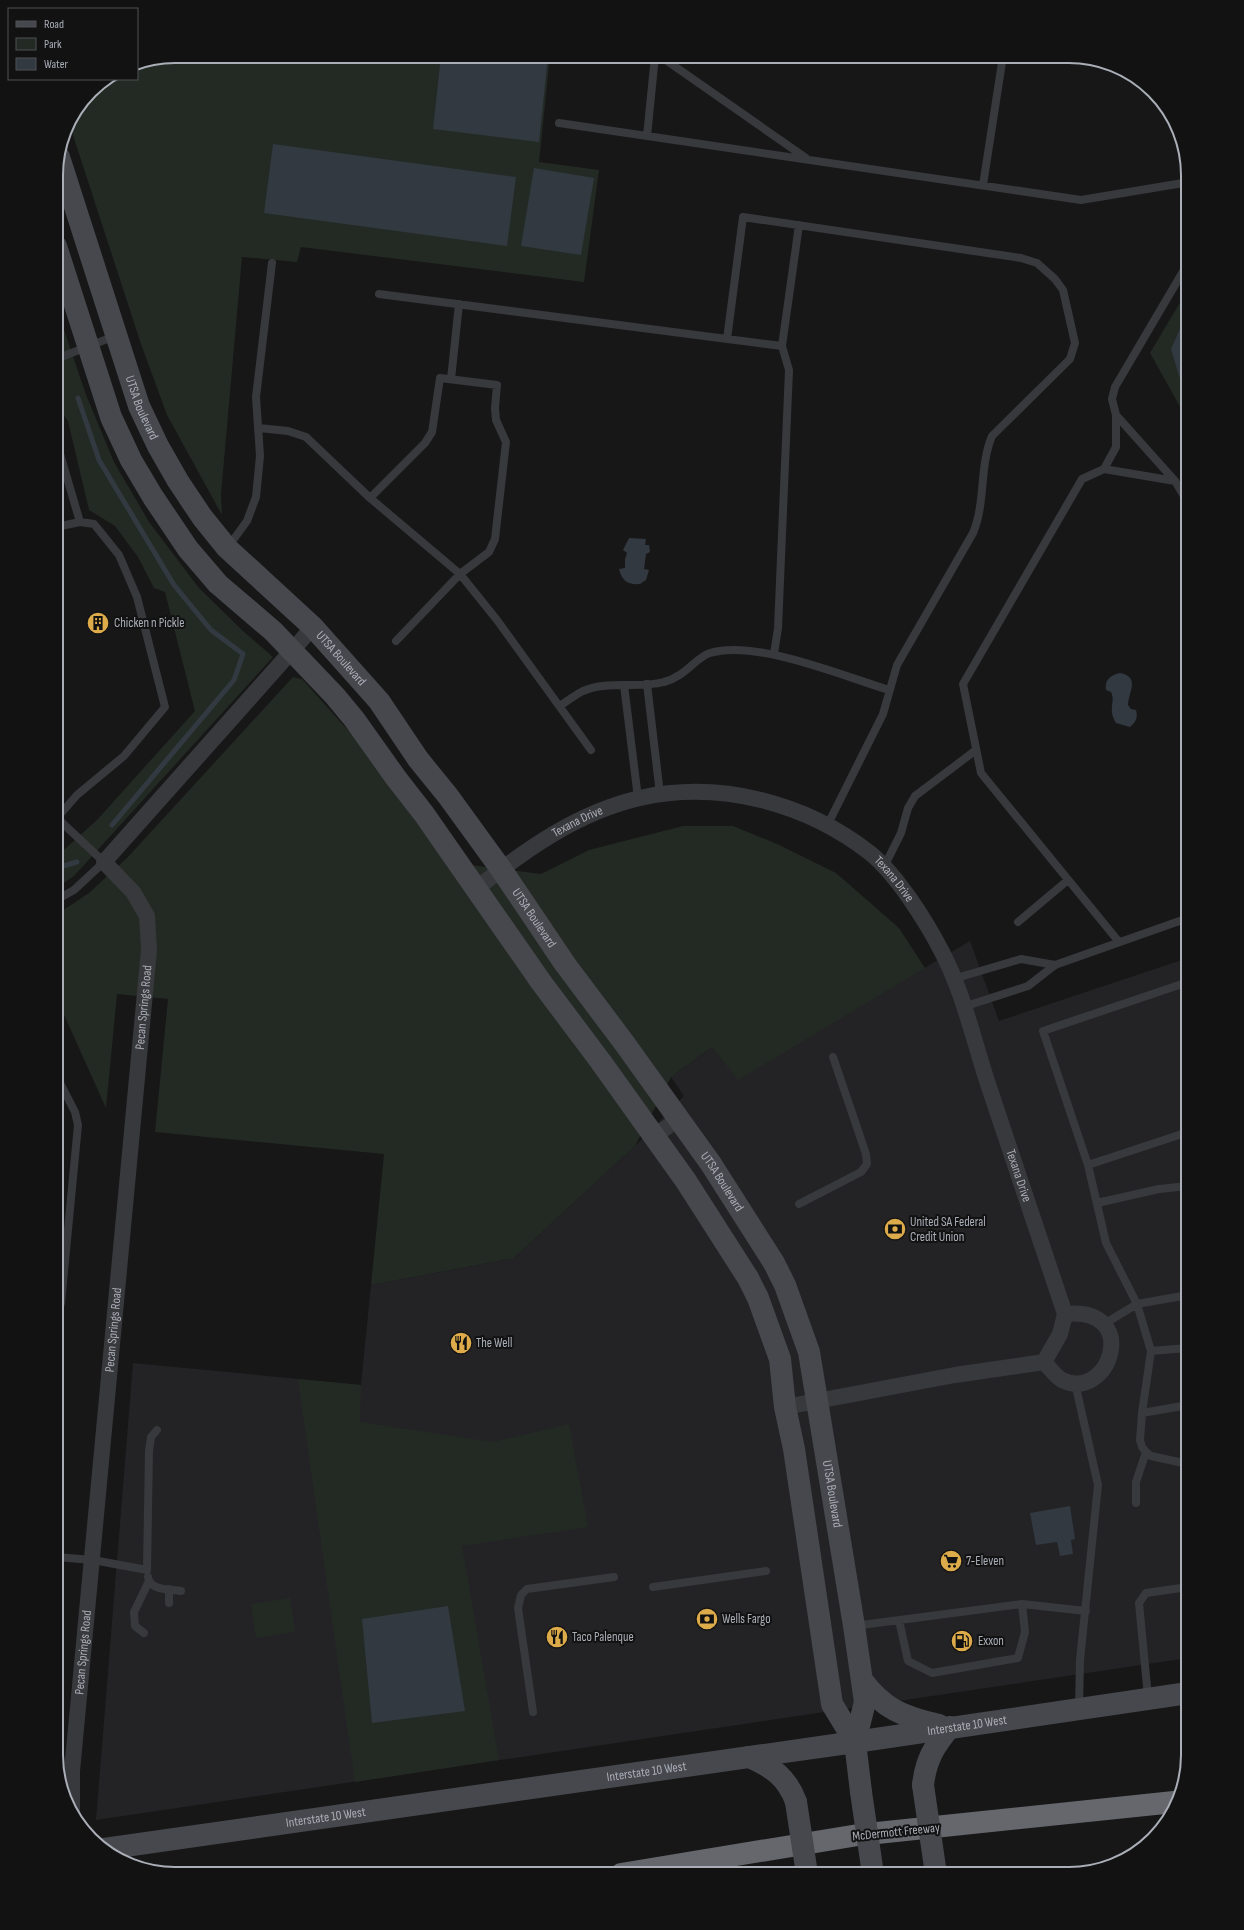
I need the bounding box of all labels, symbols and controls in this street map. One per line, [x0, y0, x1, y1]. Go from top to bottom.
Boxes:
legend [8, 8, 138, 80]
text: Road [44, 17, 64, 32]
text: Park [44, 37, 62, 52]
text: Water [44, 57, 68, 72]
street label: UTSA Boulevard [122, 374, 162, 442]
building icon: Chicken n Pickle [85, 610, 111, 636]
place label: Chicken n Pickle [114, 615, 184, 631]
street label: UTSA Boulevard [312, 628, 370, 689]
street label: Texana Drive [549, 802, 605, 841]
street label: Texana Drive [871, 853, 918, 905]
street label: UTSA Boulevard [508, 885, 560, 951]
street label: Pecan Springs Road [132, 964, 156, 1050]
street label: Texana Drive [1002, 1147, 1035, 1204]
street label: UTSA Boulevard [697, 1149, 747, 1215]
place label: United SA Federal Credit Union [910, 1214, 986, 1245]
bank icon: United SA Federal Credit Union [882, 1216, 908, 1242]
street label: Pecan Springs Road [101, 1287, 125, 1373]
restaurant icon: The Well [448, 1330, 474, 1356]
place label: The Well [476, 1335, 512, 1351]
street label: UTSA Boulevard [819, 1459, 846, 1529]
supermarket icon: 7-Eleven [938, 1548, 964, 1574]
place label: 7-Eleven [966, 1553, 1004, 1569]
bank icon: Wells Fargo [694, 1606, 720, 1632]
street label: Pecan Springs Road [71, 1610, 95, 1695]
place label: Wells Fargo [722, 1611, 771, 1627]
restaurant icon: Taco Palenque [544, 1624, 570, 1650]
fuel station icon: Exxon [949, 1628, 975, 1654]
place label: Taco Palenque [572, 1629, 634, 1645]
place label: Exxon [978, 1633, 1004, 1649]
street label: Interstate 10 West [926, 1712, 1008, 1739]
street label: Interstate 10 West [606, 1758, 687, 1785]
street label: Interstate 10 West [285, 1804, 367, 1831]
street label: McDermott Freeway [851, 1819, 941, 1845]

